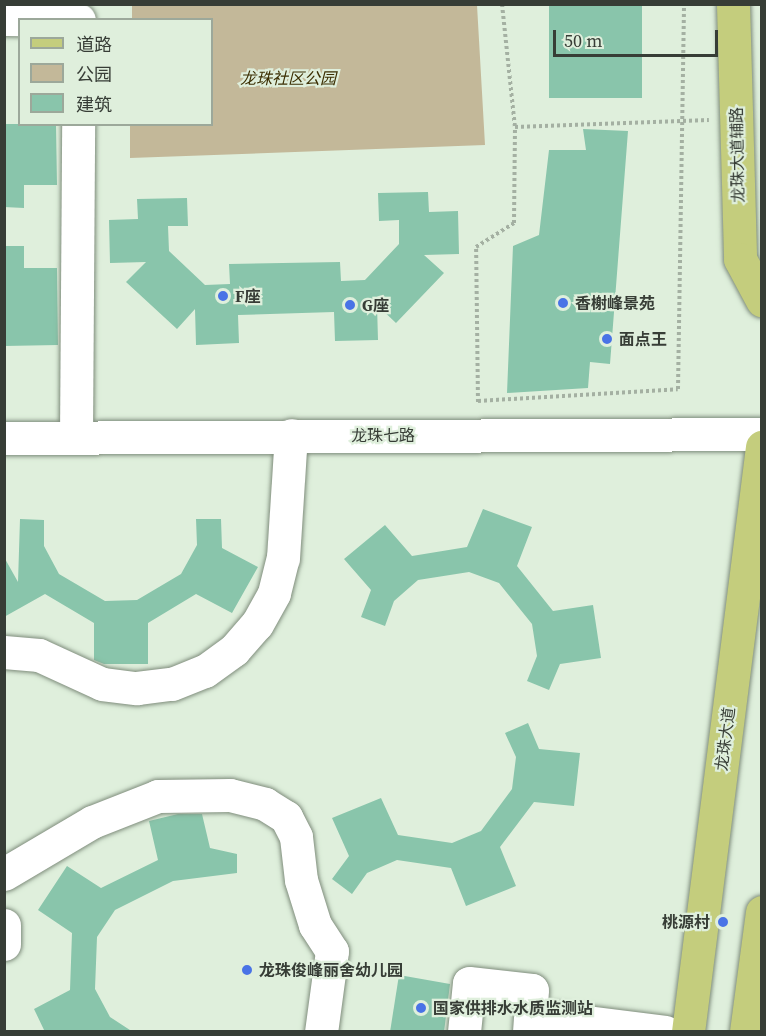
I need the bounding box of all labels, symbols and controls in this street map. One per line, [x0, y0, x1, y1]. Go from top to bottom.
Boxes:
legend [18, 18, 213, 126]
scale bar [556, 18, 721, 56]
text: 50 m [564, 28, 602, 53]
text: 道路 [76, 32, 112, 57]
text: 公园 [76, 62, 112, 87]
park label: 龙珠社区公园 [240, 68, 336, 88]
text: 建筑 [76, 92, 112, 117]
street label: 龙珠大道辅路 [727, 107, 747, 203]
place label: F座 [235, 286, 260, 306]
marker: F座 [216, 289, 230, 303]
place label: 香榭峰景苑 [575, 293, 655, 313]
place label: G座 [362, 295, 389, 315]
marker: 香榭峰景苑 [556, 296, 570, 310]
marker: G座 [343, 298, 357, 312]
place label: 面点王 [619, 329, 667, 349]
marker: 面点王 [600, 332, 614, 346]
street label: 龙珠七路 [351, 425, 415, 445]
street label: 龙珠大道 [712, 706, 738, 772]
place label: 桃源村 [662, 912, 710, 932]
marker: 桃源村 [714, 913, 732, 931]
place label: 龙珠俊峰丽舍幼儿园 [259, 960, 403, 980]
marker: 龙珠俊峰丽舍幼儿园 [240, 963, 254, 977]
place label: 国家供排水水质监测站 [433, 998, 593, 1018]
marker: 国家供排水水质监测站 [414, 1001, 428, 1015]

